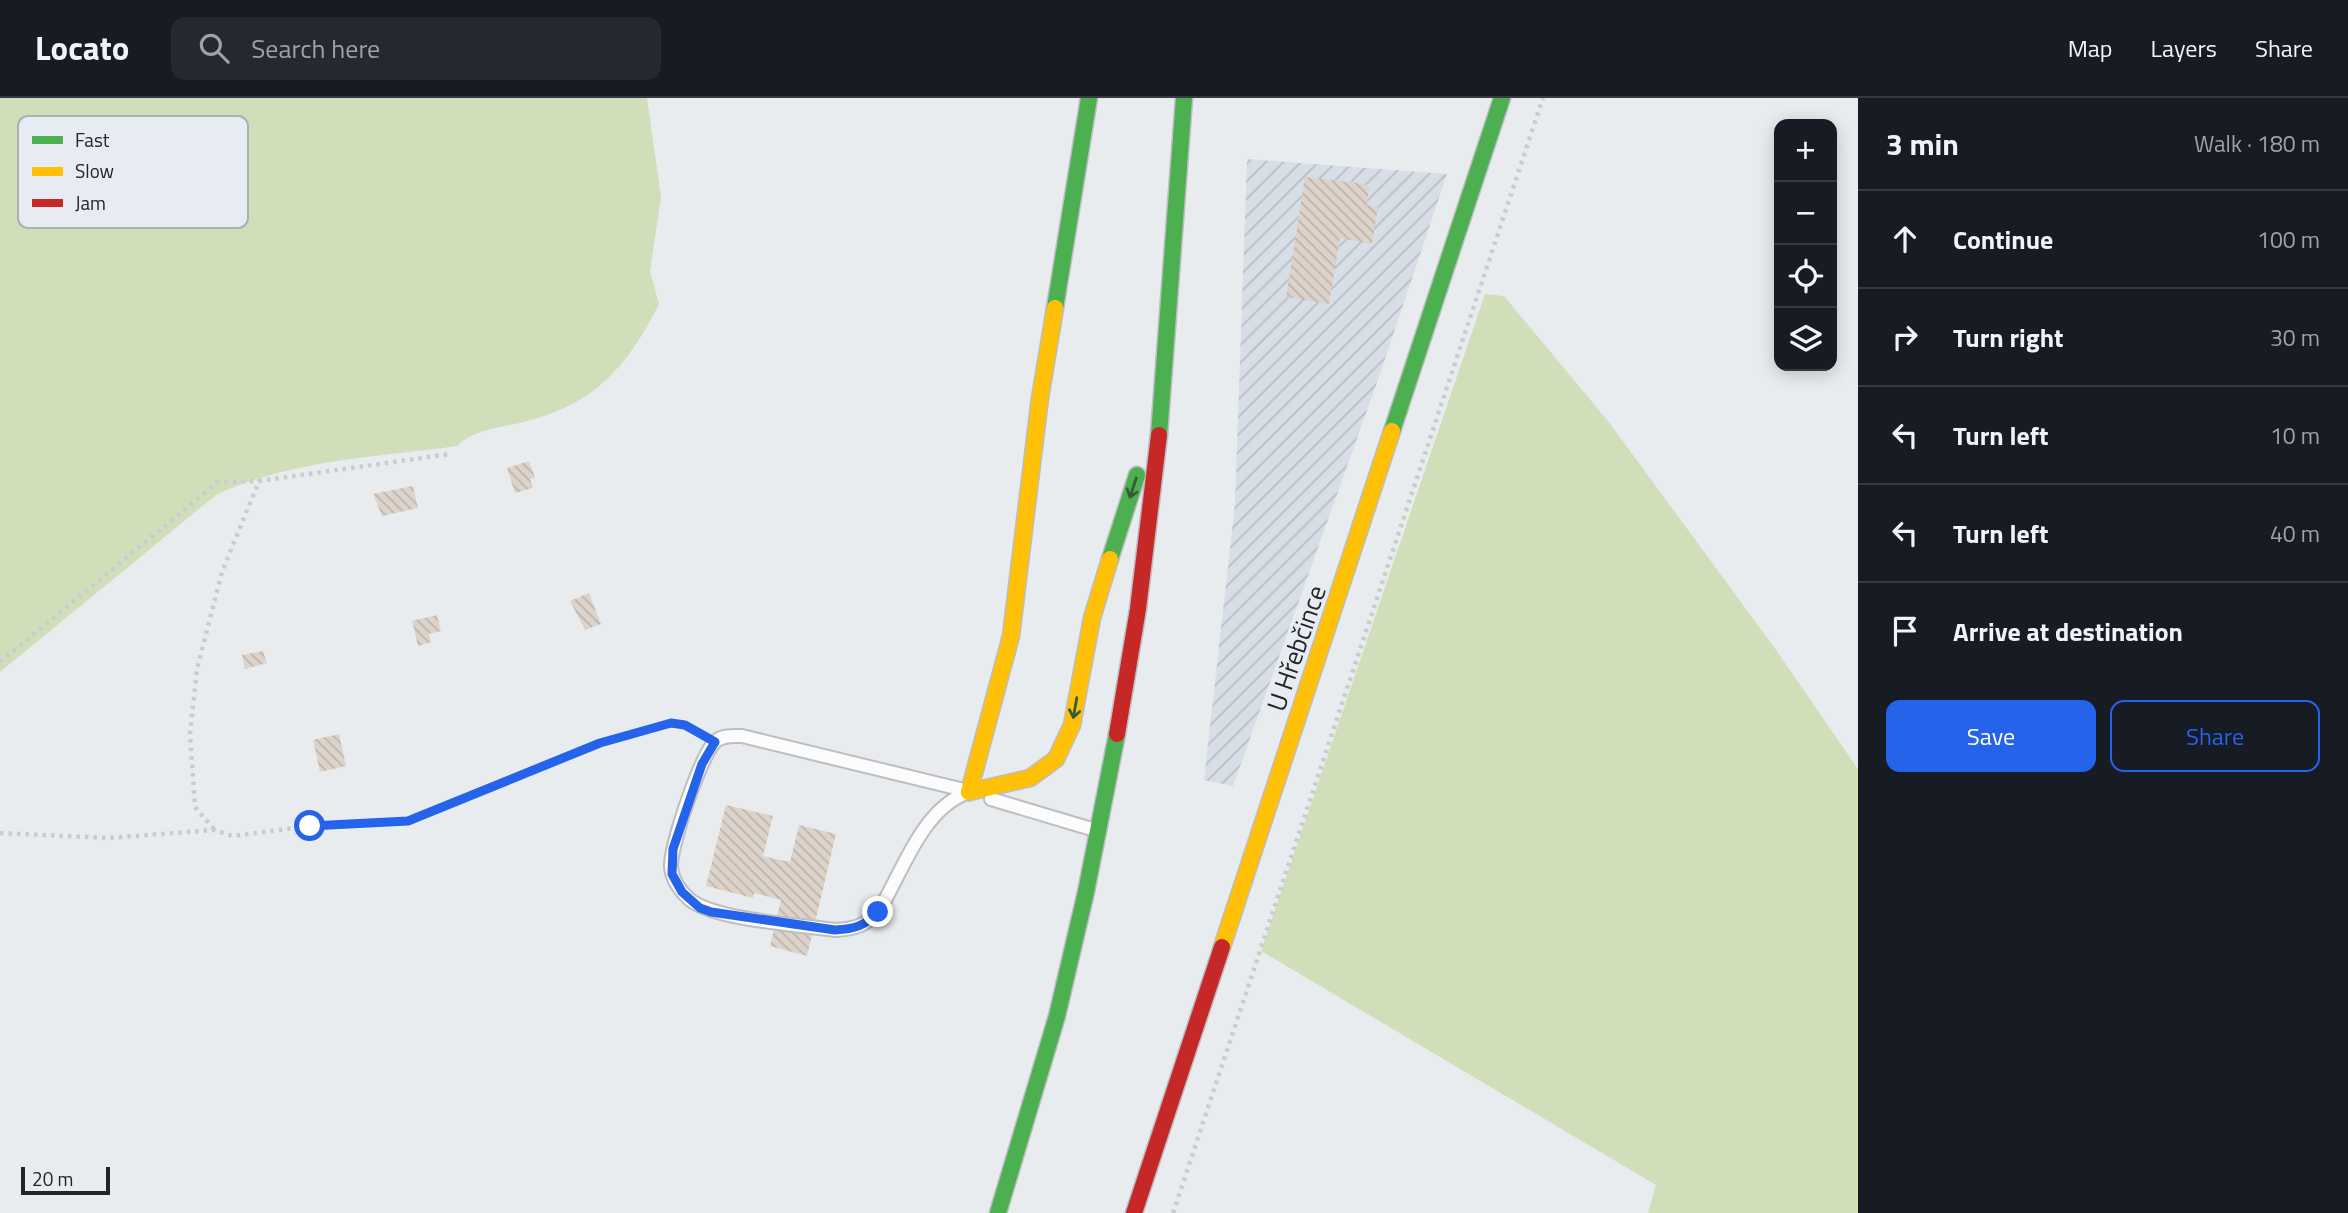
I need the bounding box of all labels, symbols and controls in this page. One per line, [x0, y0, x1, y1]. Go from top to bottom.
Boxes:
search box [171, 17, 661, 80]
text: Locato [35, 23, 129, 73]
icon: search [195, 29, 233, 67]
text: Search here [251, 29, 380, 68]
text: Map [2068, 30, 2113, 66]
text: Layers [2151, 30, 2217, 66]
text: Share [2255, 30, 2313, 66]
legend [18, 116, 248, 228]
map controls [1774, 119, 1837, 371]
button: + [1774, 119, 1837, 182]
text: 3 min [1886, 121, 1959, 167]
text: Fast [75, 125, 110, 154]
text: Walk · 180 m [2194, 126, 2320, 161]
text: Slow [75, 156, 114, 185]
button: − [1774, 182, 1837, 245]
text: Jam [75, 188, 106, 217]
icon: ahead [1886, 220, 1924, 258]
text: Continue [1953, 220, 2053, 259]
text: 100 m [2257, 222, 2320, 257]
button: locate [1774, 245, 1837, 308]
button: layers [1774, 308, 1837, 371]
icon: right [1886, 318, 1924, 356]
text: Turn right [1953, 318, 2064, 357]
text: 30 m [2270, 320, 2320, 355]
icon: left [1886, 416, 1924, 454]
text: Turn left [1953, 416, 2048, 455]
text: 10 m [2270, 418, 2320, 453]
one-way arrow [1126, 477, 1138, 499]
icon: left [1886, 514, 1924, 552]
text: Turn left [1953, 514, 2048, 553]
text: 40 m [2270, 516, 2320, 551]
street label: U Hřebčince [1256, 580, 1336, 716]
icon: arrive [1886, 612, 1924, 650]
text: Arrive at destination [1953, 612, 2183, 651]
one-way arrow [1068, 696, 1081, 719]
button: Save [1886, 700, 2096, 772]
button: Share [2110, 700, 2320, 772]
route start [294, 810, 325, 841]
route end [862, 896, 893, 927]
scale bar [21, 1164, 110, 1196]
text: 20 m [32, 1164, 73, 1193]

